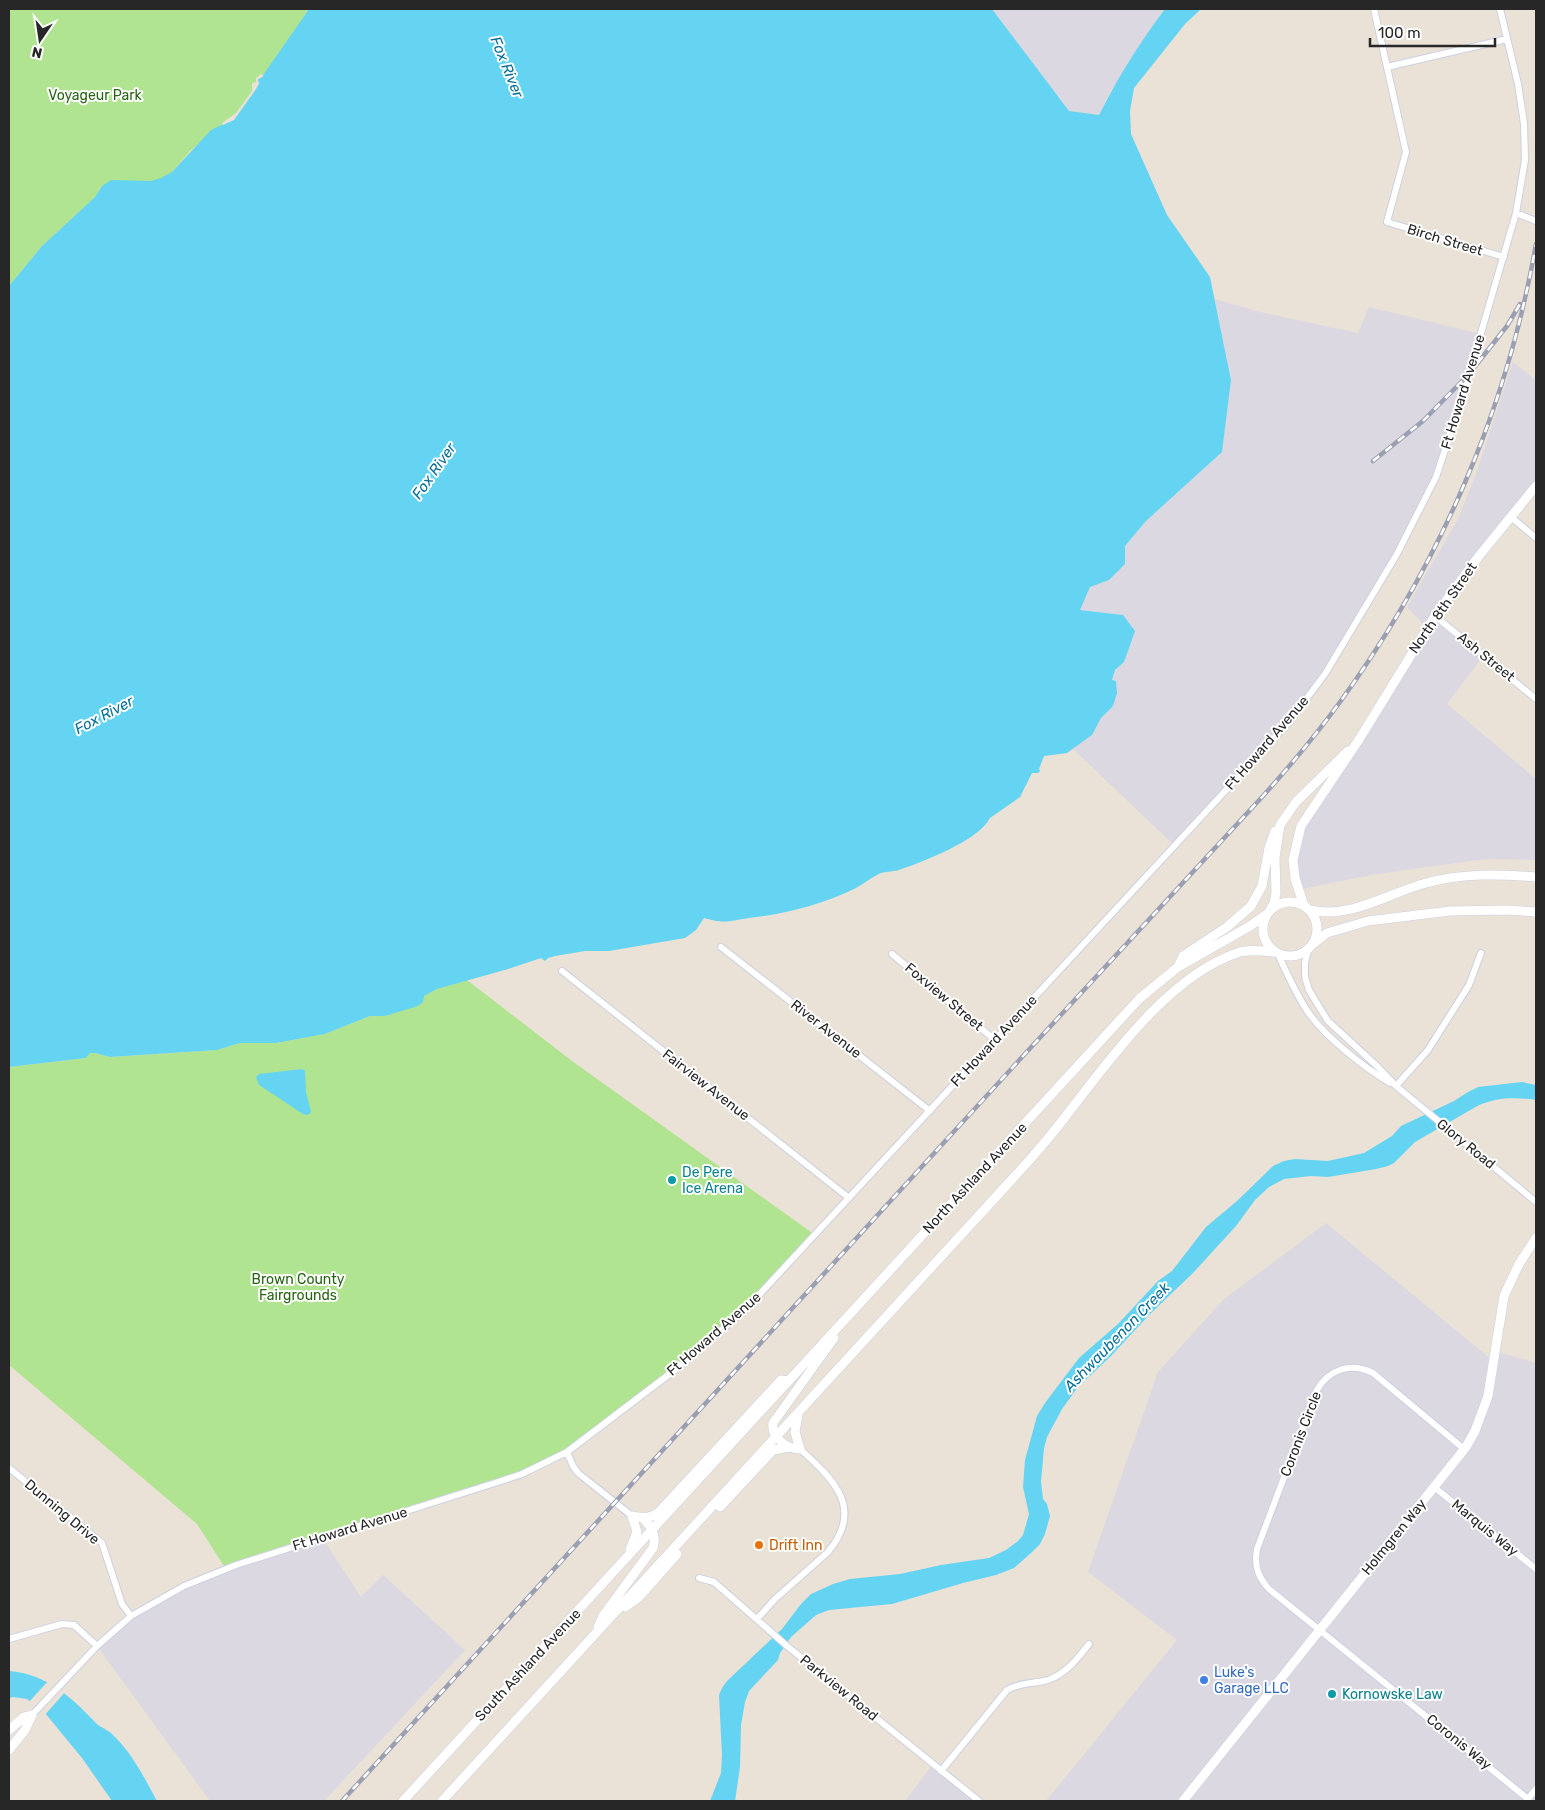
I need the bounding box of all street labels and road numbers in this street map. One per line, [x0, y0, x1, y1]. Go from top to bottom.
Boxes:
street label: Birch Street [1405, 220, 1485, 260]
street label: Ft Howard Avenue [1437, 332, 1489, 451]
street label: North 8th Street [1405, 559, 1481, 657]
street label: Ash Street [1454, 629, 1519, 686]
street label: Ft Howard Avenue [1222, 692, 1313, 794]
street label: Foxview Street [901, 959, 987, 1035]
street label: Ft Howard Avenue [947, 992, 1041, 1090]
street label: River Avenue [787, 996, 865, 1062]
street label: Fairview Avenue [659, 1046, 753, 1124]
street label: Glory Road [1433, 1115, 1499, 1173]
street label: North Ashland Avenue [919, 1119, 1031, 1237]
street label: Ft Howard Avenue [663, 1288, 765, 1379]
street label: Coronis Circle [1277, 1389, 1325, 1479]
street label: Dunning Drive [21, 1476, 103, 1548]
street label: Holmgren Way [1358, 1495, 1430, 1579]
street label: Marquis Way [1448, 1496, 1522, 1560]
street label: Ft Howard Avenue [291, 1503, 410, 1555]
street label: South Ashland Avenue [472, 1605, 585, 1725]
street label: Parkview Road [797, 1651, 881, 1725]
street label: Coronis Way [1423, 1711, 1495, 1774]

